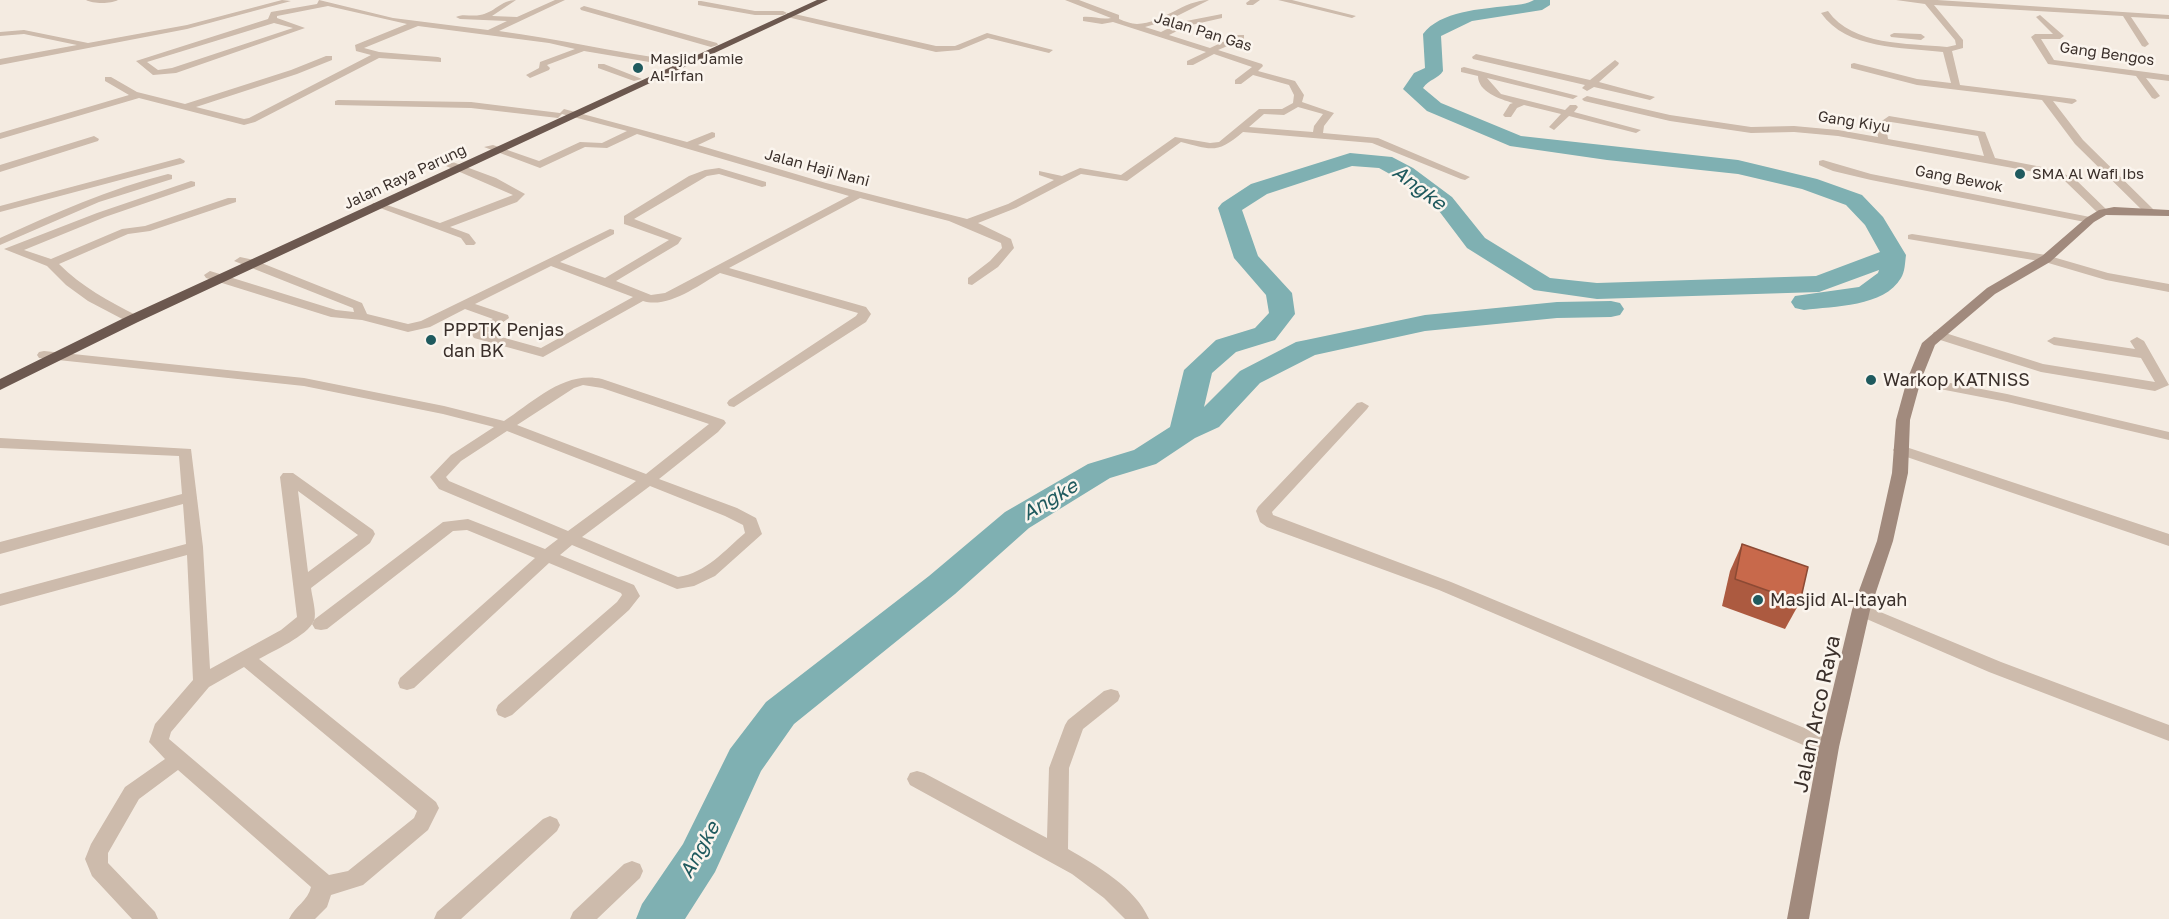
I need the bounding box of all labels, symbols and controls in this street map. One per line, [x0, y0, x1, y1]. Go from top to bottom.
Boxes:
street label: Jalan Pan Gas [1152, 9, 1254, 55]
street label: Gang Bengos [2059, 38, 2155, 70]
place label: Masjid Jamie Al-Irfan [650, 50, 743, 85]
marker: Masjid Jamie Al-Irfan [631, 61, 645, 75]
street label: Gang Kiyu [1816, 107, 1892, 137]
street label: Jalan Raya Parung [341, 141, 469, 213]
street label: Jalan Haji Nani [763, 145, 871, 191]
water label: Angke [1388, 160, 1450, 216]
street label: Gang Bewok [1913, 162, 2005, 196]
place label: SMA Al Wafi Ibs [2032, 165, 2144, 183]
marker: SMA Al Wafi Ibs [2013, 167, 2027, 181]
place label: PPPTK Penjas dan BK [443, 319, 564, 362]
marker: PPPTK Penjas dan BK [424, 333, 438, 347]
place label: Warkop KATNISS [1883, 369, 2030, 391]
marker: Warkop KATNISS [1864, 373, 1878, 387]
water label: Angke [1018, 474, 1082, 526]
place label: Masjid Al-Itayah [1770, 589, 1907, 611]
marker: Masjid Al-Itayah [1751, 593, 1765, 607]
street label: Jalan Arco Raya [1788, 633, 1846, 795]
water label: Angke [675, 818, 725, 882]

